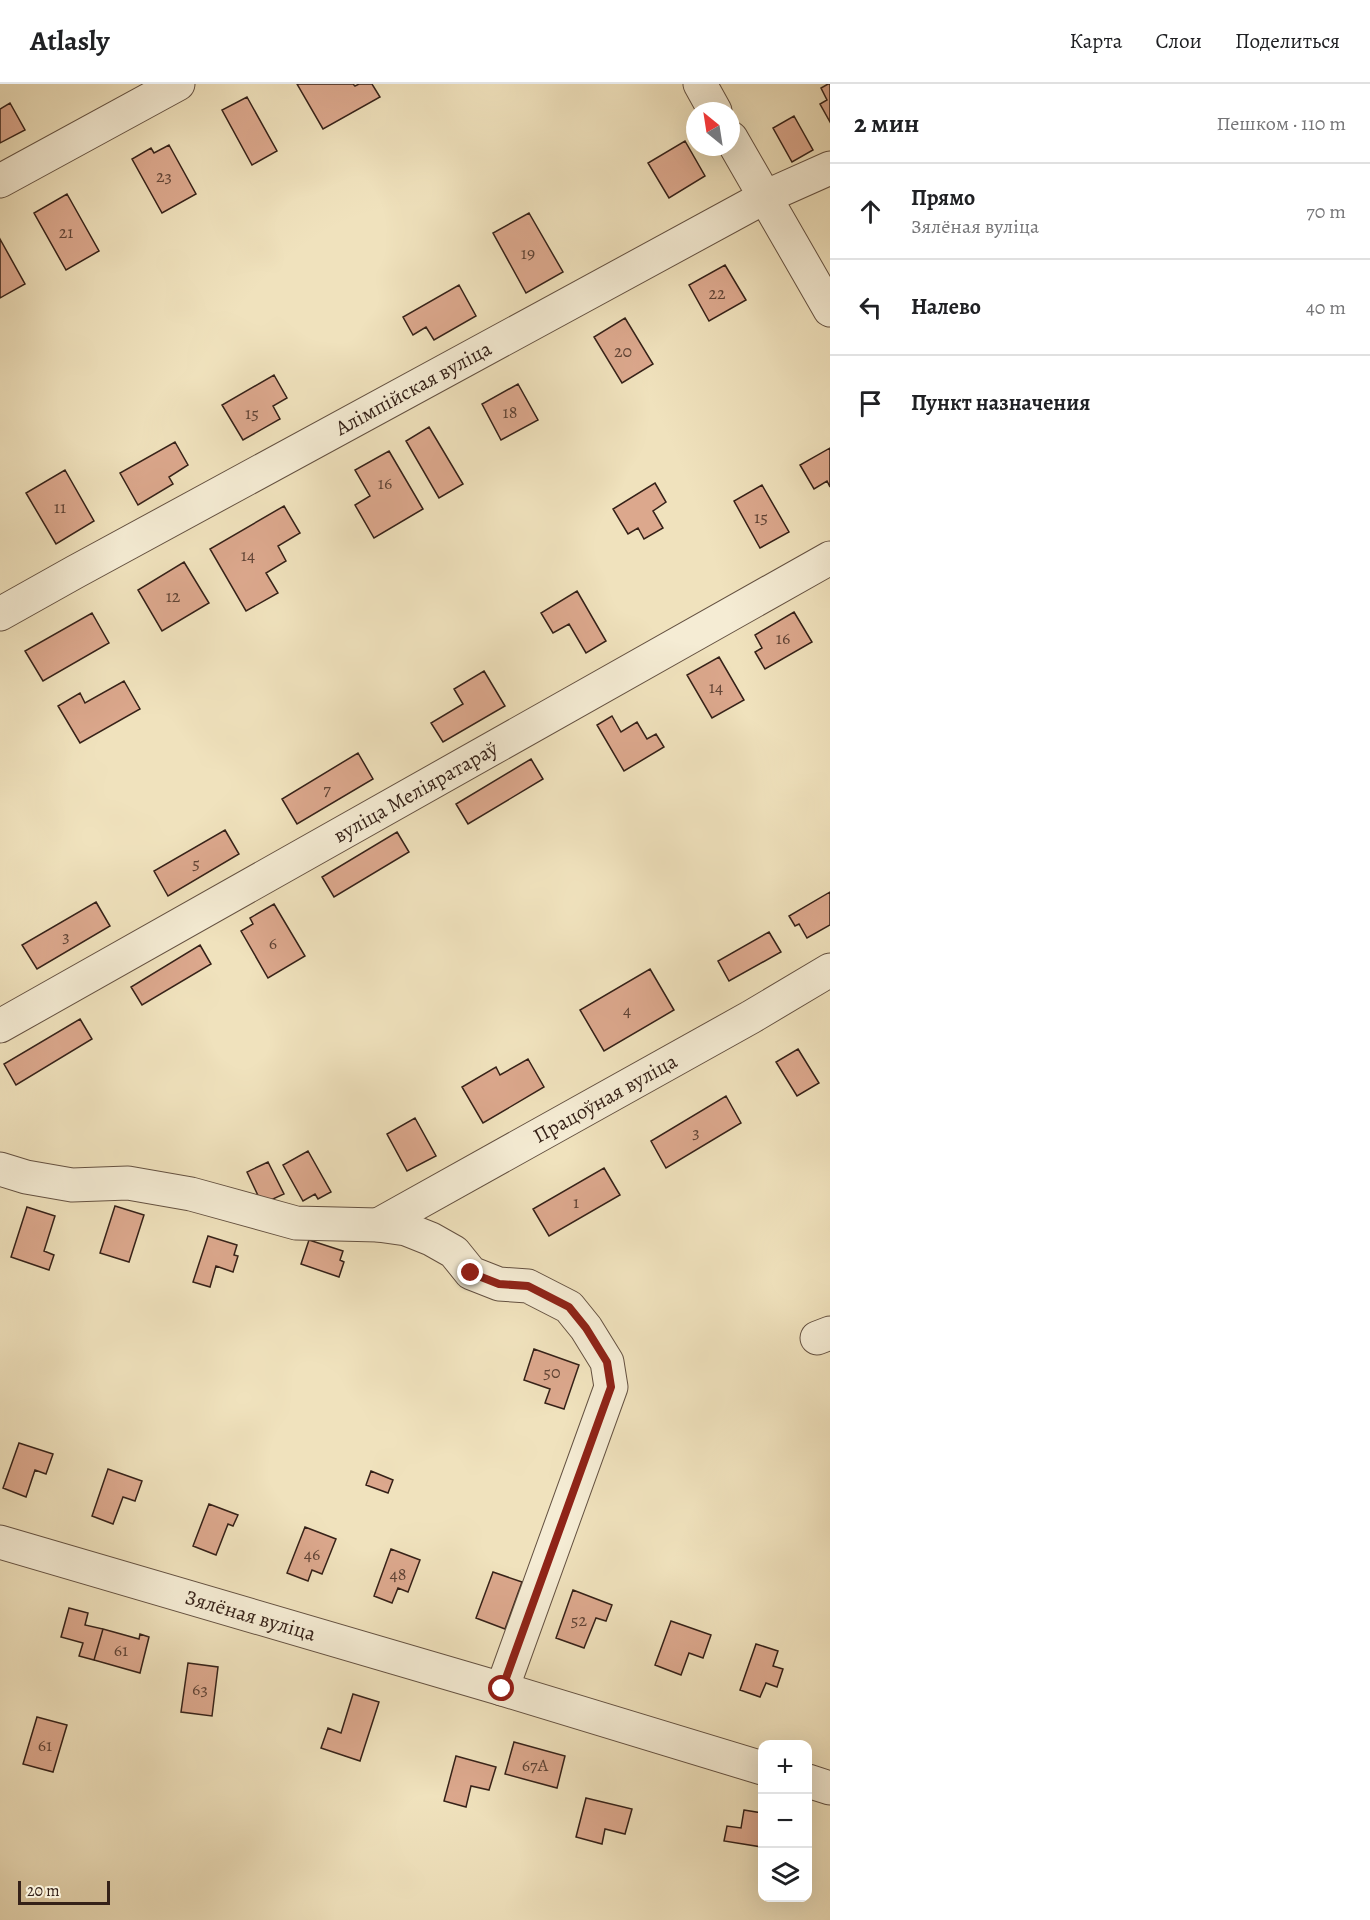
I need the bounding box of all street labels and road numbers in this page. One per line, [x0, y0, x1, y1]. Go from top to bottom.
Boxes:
street label: Алімпійская вуліца [329, 334, 497, 442]
street label: вуліца Меліяратараў [328, 734, 503, 849]
street label: Працоўная вуліца [528, 1047, 682, 1150]
street label: Зялёная вуліца [182, 1583, 319, 1648]

